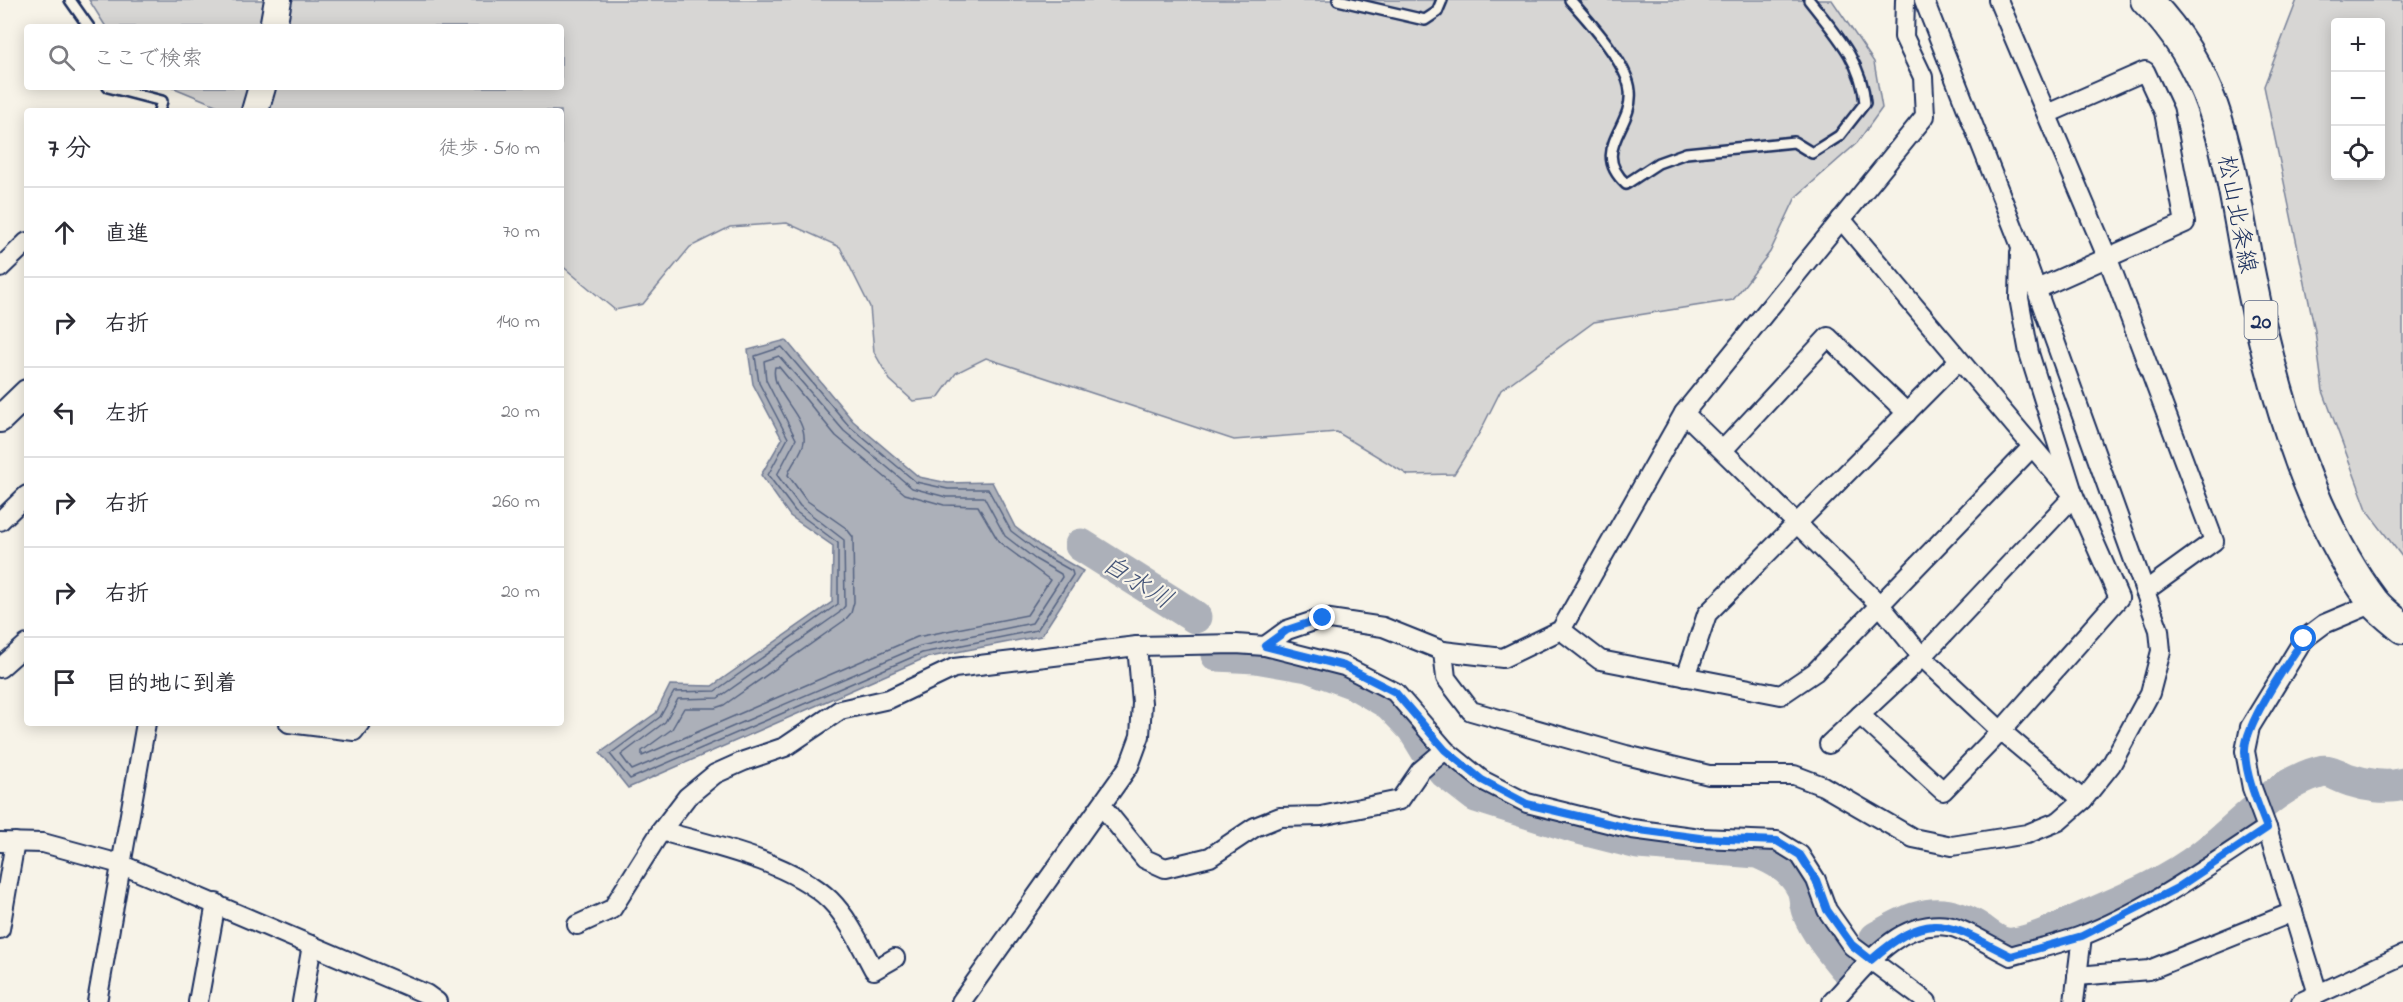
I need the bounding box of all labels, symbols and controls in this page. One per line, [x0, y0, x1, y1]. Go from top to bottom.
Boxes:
map controls [2331, 18, 2385, 180]
button: + [2331, 18, 2385, 72]
search box [24, 24, 564, 90]
icon: search [45, 41, 78, 74]
text: ここで検索 [93, 44, 203, 76]
button: − [2331, 72, 2385, 126]
button: locate [2331, 126, 2385, 180]
text: 7 分 [48, 131, 91, 169]
text: 徒歩 · 510 m [439, 135, 540, 164]
street label: 松山北条線 [2207, 152, 2264, 277]
icon: ahead [48, 216, 81, 249]
text: 70 m [503, 218, 540, 247]
text: 直進 [105, 219, 149, 251]
road number: 20 [2244, 301, 2278, 339]
icon: right [48, 306, 81, 339]
text: 140 m [496, 308, 540, 337]
text: 右折 [105, 309, 149, 341]
icon: left [48, 396, 81, 429]
text: 20 m [501, 398, 540, 427]
text: 左折 [105, 399, 149, 431]
icon: right [48, 486, 81, 519]
text: 260 m [492, 488, 540, 517]
text: 右折 [105, 489, 149, 521]
water label: 白水川 [1093, 547, 1180, 620]
icon: right [48, 576, 81, 609]
text: 20 m [501, 578, 540, 607]
text: 右折 [105, 579, 149, 611]
route end [1309, 604, 1335, 630]
route start [2290, 625, 2316, 651]
icon: arrive [48, 666, 81, 699]
text: 目的地に到着 [105, 669, 237, 701]

